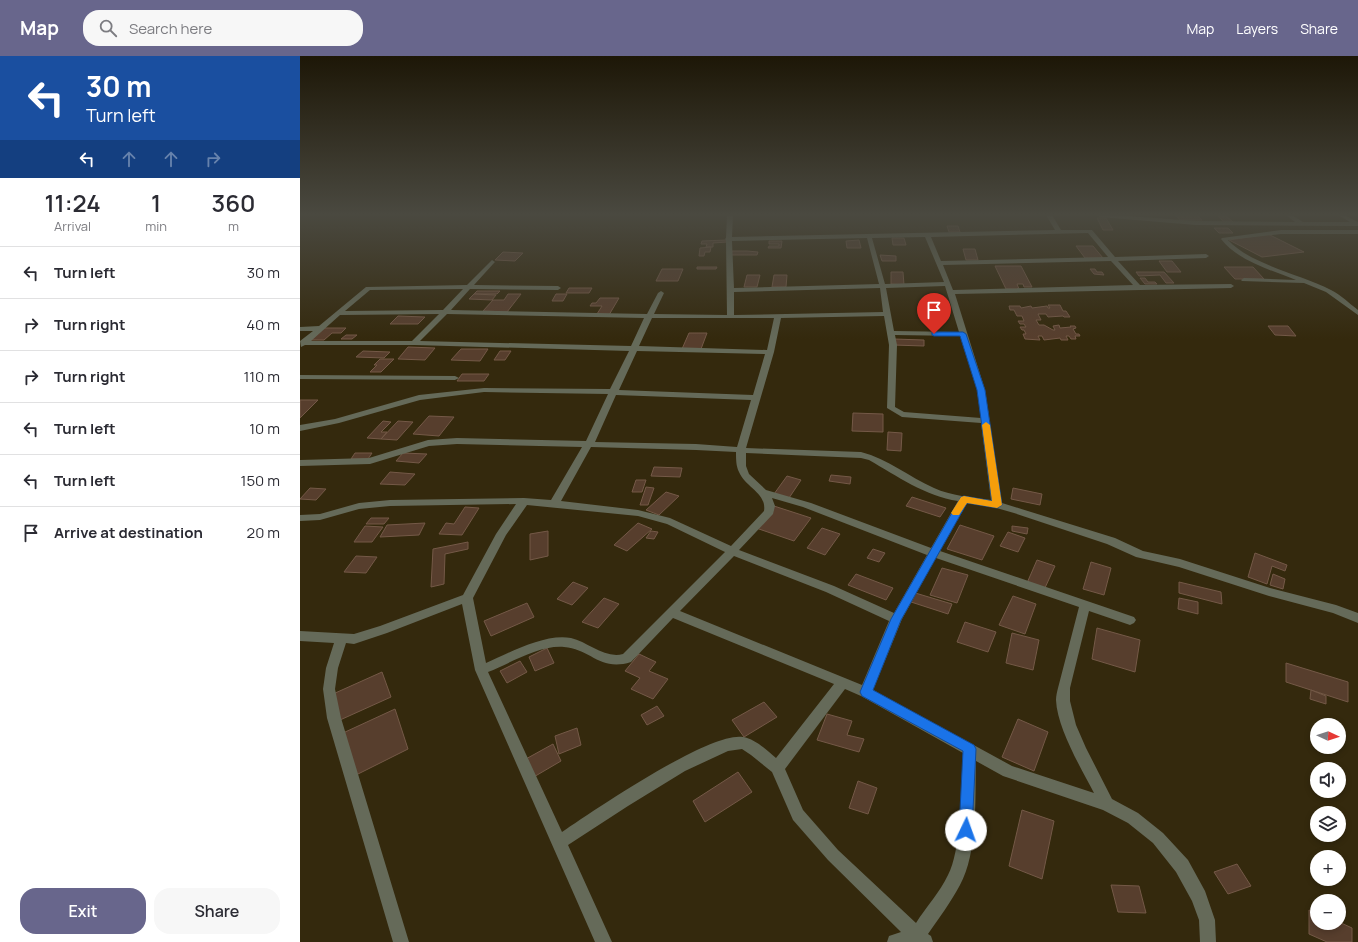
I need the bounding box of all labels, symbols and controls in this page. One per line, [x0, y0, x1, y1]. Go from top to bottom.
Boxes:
search box [83, 10, 363, 46]
text: Map [20, 15, 59, 41]
icon: search [97, 17, 119, 39]
text: Search here [129, 18, 212, 39]
text: Map [1186, 19, 1214, 38]
text: Layers [1236, 19, 1278, 38]
text: Share [1300, 19, 1338, 38]
text: 30 m [86, 67, 151, 105]
icon: left [20, 72, 72, 124]
text: Turn left [86, 103, 156, 127]
icon: left [76, 148, 98, 170]
icon: ahead [118, 148, 140, 170]
icon: ahead [160, 148, 182, 170]
icon: right [202, 148, 224, 170]
text: 11:24 [44, 186, 101, 219]
text: 1 [151, 186, 161, 219]
text: 360 [211, 186, 256, 219]
text: Arrival [54, 217, 91, 235]
text: min [145, 217, 167, 235]
text: m [228, 217, 239, 235]
icon: left [20, 262, 42, 284]
text: Turn left [54, 262, 116, 283]
text: 30 m [247, 262, 280, 283]
pin [917, 293, 951, 334]
icon: arrive [923, 299, 945, 321]
icon: right [20, 314, 42, 336]
text: Turn right [54, 314, 125, 335]
text: 40 m [246, 314, 280, 335]
icon: right [20, 366, 42, 388]
text: Turn right [54, 366, 125, 387]
text: 110 m [243, 366, 280, 387]
icon: left [20, 418, 42, 440]
text: Turn left [54, 418, 116, 439]
text: 10 m [249, 418, 280, 439]
icon: left [20, 470, 42, 492]
text: Turn left [54, 470, 116, 491]
text: 150 m [241, 470, 280, 491]
icon: arrive [20, 522, 42, 544]
text: Arrive at destination [54, 522, 203, 543]
text: 20 m [247, 522, 280, 543]
north arrow [1310, 718, 1346, 754]
map controls [1310, 718, 1346, 930]
button: sound [1310, 762, 1346, 798]
button: layers [1310, 806, 1346, 842]
position arrow [945, 809, 987, 851]
button: + [1310, 850, 1346, 886]
button: Exit [20, 888, 146, 934]
button: Share [154, 888, 280, 934]
button: − [1310, 894, 1346, 930]

